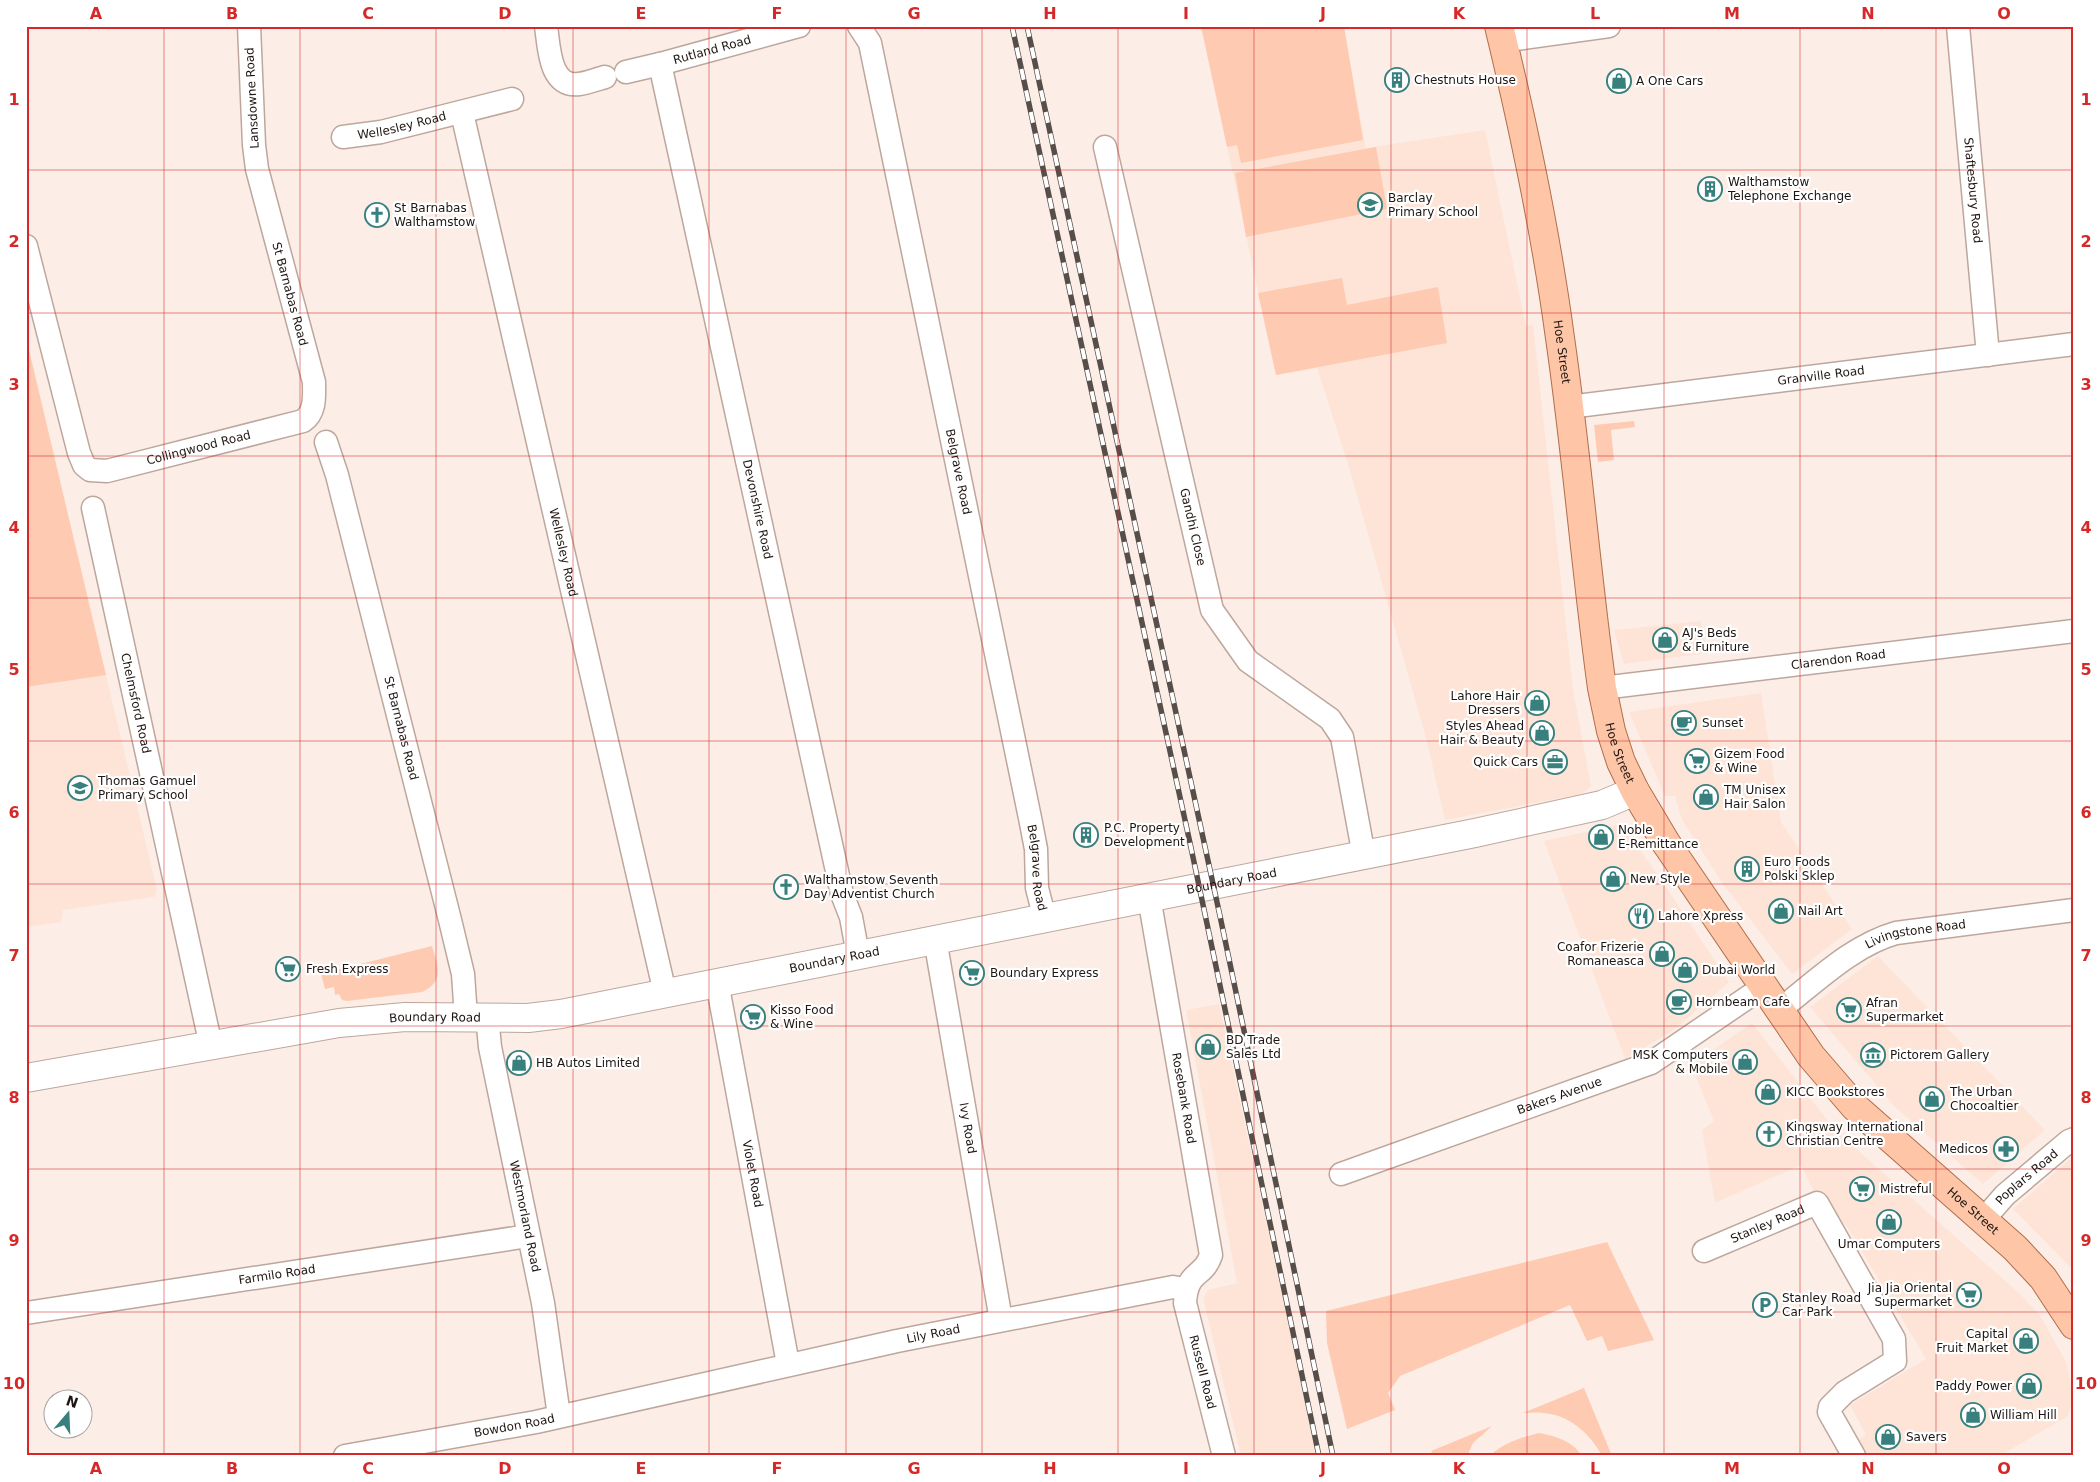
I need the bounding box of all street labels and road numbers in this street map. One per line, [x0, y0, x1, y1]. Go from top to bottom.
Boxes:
street label: Rutland Road [672, 32, 753, 67]
street label: Lansdowne Road [242, 47, 262, 149]
street label: Wellesley Road [357, 109, 448, 142]
street label: Shaftesbury Road [1961, 137, 1985, 244]
street label: St Barnabas Road [269, 241, 311, 347]
street label: Hoe Street [1551, 319, 1573, 385]
street label: Granville Road [1777, 363, 1865, 388]
street label: Collingwood Road [145, 428, 252, 468]
street label: Belgrave Road [943, 428, 974, 516]
street label: Devonshire Road [740, 458, 775, 561]
street label: Gandhi Close [1177, 487, 1209, 567]
street label: Wellesley Road [546, 507, 580, 598]
street label: Clarendon Road [1790, 647, 1886, 672]
street label: Chelmsford Road [118, 652, 154, 755]
street label: St Barnabas Road [381, 675, 421, 782]
street label: Hoe Street [1602, 721, 1637, 786]
street label: Belgrave Road [1024, 823, 1050, 913]
street label: Boundary Road [1185, 865, 1278, 897]
street label: Livingstone Road [1863, 917, 1967, 952]
street label: Boundary Road [788, 944, 881, 976]
street label: Boundary Road [388, 1010, 481, 1025]
street label: Rosebank Road [1169, 1051, 1199, 1145]
street label: Bakers Avenue [1515, 1074, 1604, 1117]
street label: Ivy Road [956, 1102, 979, 1155]
street label: Violet Road [740, 1139, 766, 1208]
street label: Poplars Road [1993, 1146, 2061, 1208]
street label: Westmorland Road [507, 1159, 543, 1273]
street label: Hoe Street [1944, 1184, 2002, 1238]
street label: Stanley Road [1728, 1202, 1807, 1246]
street label: Farmilo Road [238, 1262, 316, 1287]
street label: Lily Road [905, 1322, 961, 1346]
street label: Russell Road [1186, 1334, 1219, 1411]
street label: Bowdon Road [473, 1411, 556, 1440]

